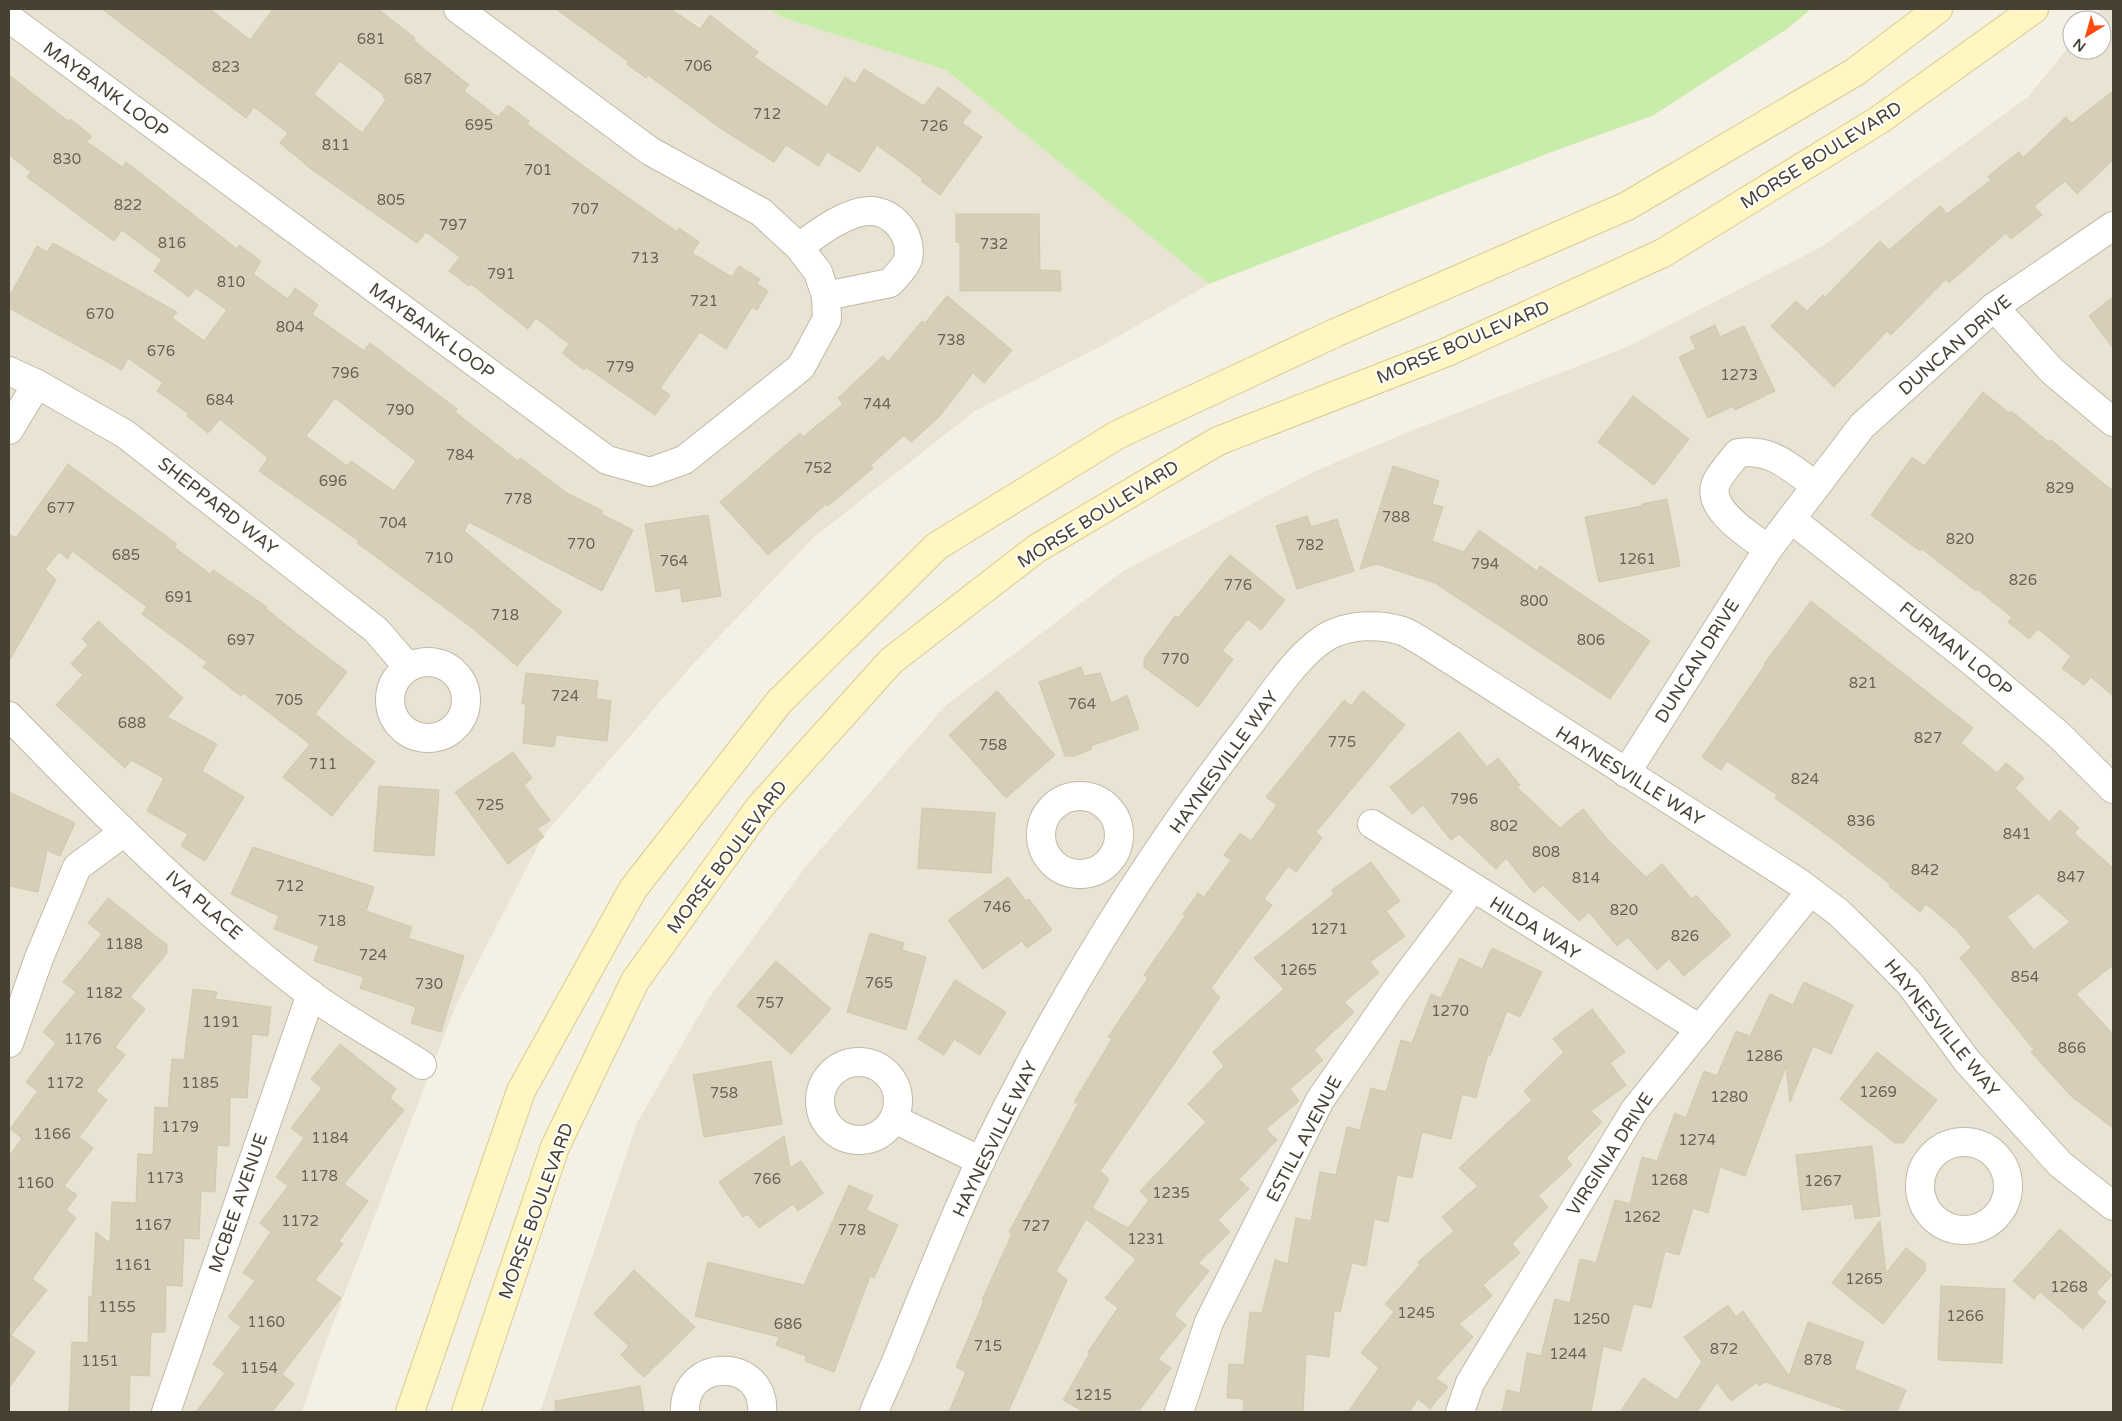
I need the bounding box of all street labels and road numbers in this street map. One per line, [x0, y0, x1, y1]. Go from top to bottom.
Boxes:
street label: MAYBANK LOOP [39, 37, 173, 143]
street label: MORSE BOULEVARD [1736, 96, 1906, 214]
street label: MAYBANK LOOP [365, 278, 499, 384]
street label: DUNCAN DRIVE [1894, 290, 2016, 400]
street label: MORSE BOULEVARD [1373, 296, 1553, 388]
street label: SHEPPARD WAY [154, 452, 283, 560]
street label: MORSE BOULEVARD [1013, 455, 1183, 573]
street label: DUNCAN DRIVE [1650, 595, 1744, 727]
street label: FURMAN LOOP [1895, 597, 2017, 701]
street label: HAYNESVILLE WAY [1165, 686, 1283, 838]
street label: HAYNESVILLE WAY [1552, 721, 1709, 831]
street label: MORSE BOULEVARD [662, 776, 792, 938]
street label: IVA PLACE [161, 866, 247, 944]
street label: HILDA WAY [1486, 892, 1585, 965]
street label: HAYNESVILLE WAY [1880, 955, 2005, 1102]
street label: HAYNESVILLE WAY [948, 1057, 1043, 1221]
street label: ESTILL AVENUE [1262, 1072, 1346, 1206]
street label: VIRGINIA DRIVE [1562, 1088, 1658, 1220]
street label: MORSE BOULEVARD [494, 1120, 578, 1302]
street label: MCBEE AVENUE [204, 1130, 272, 1276]

